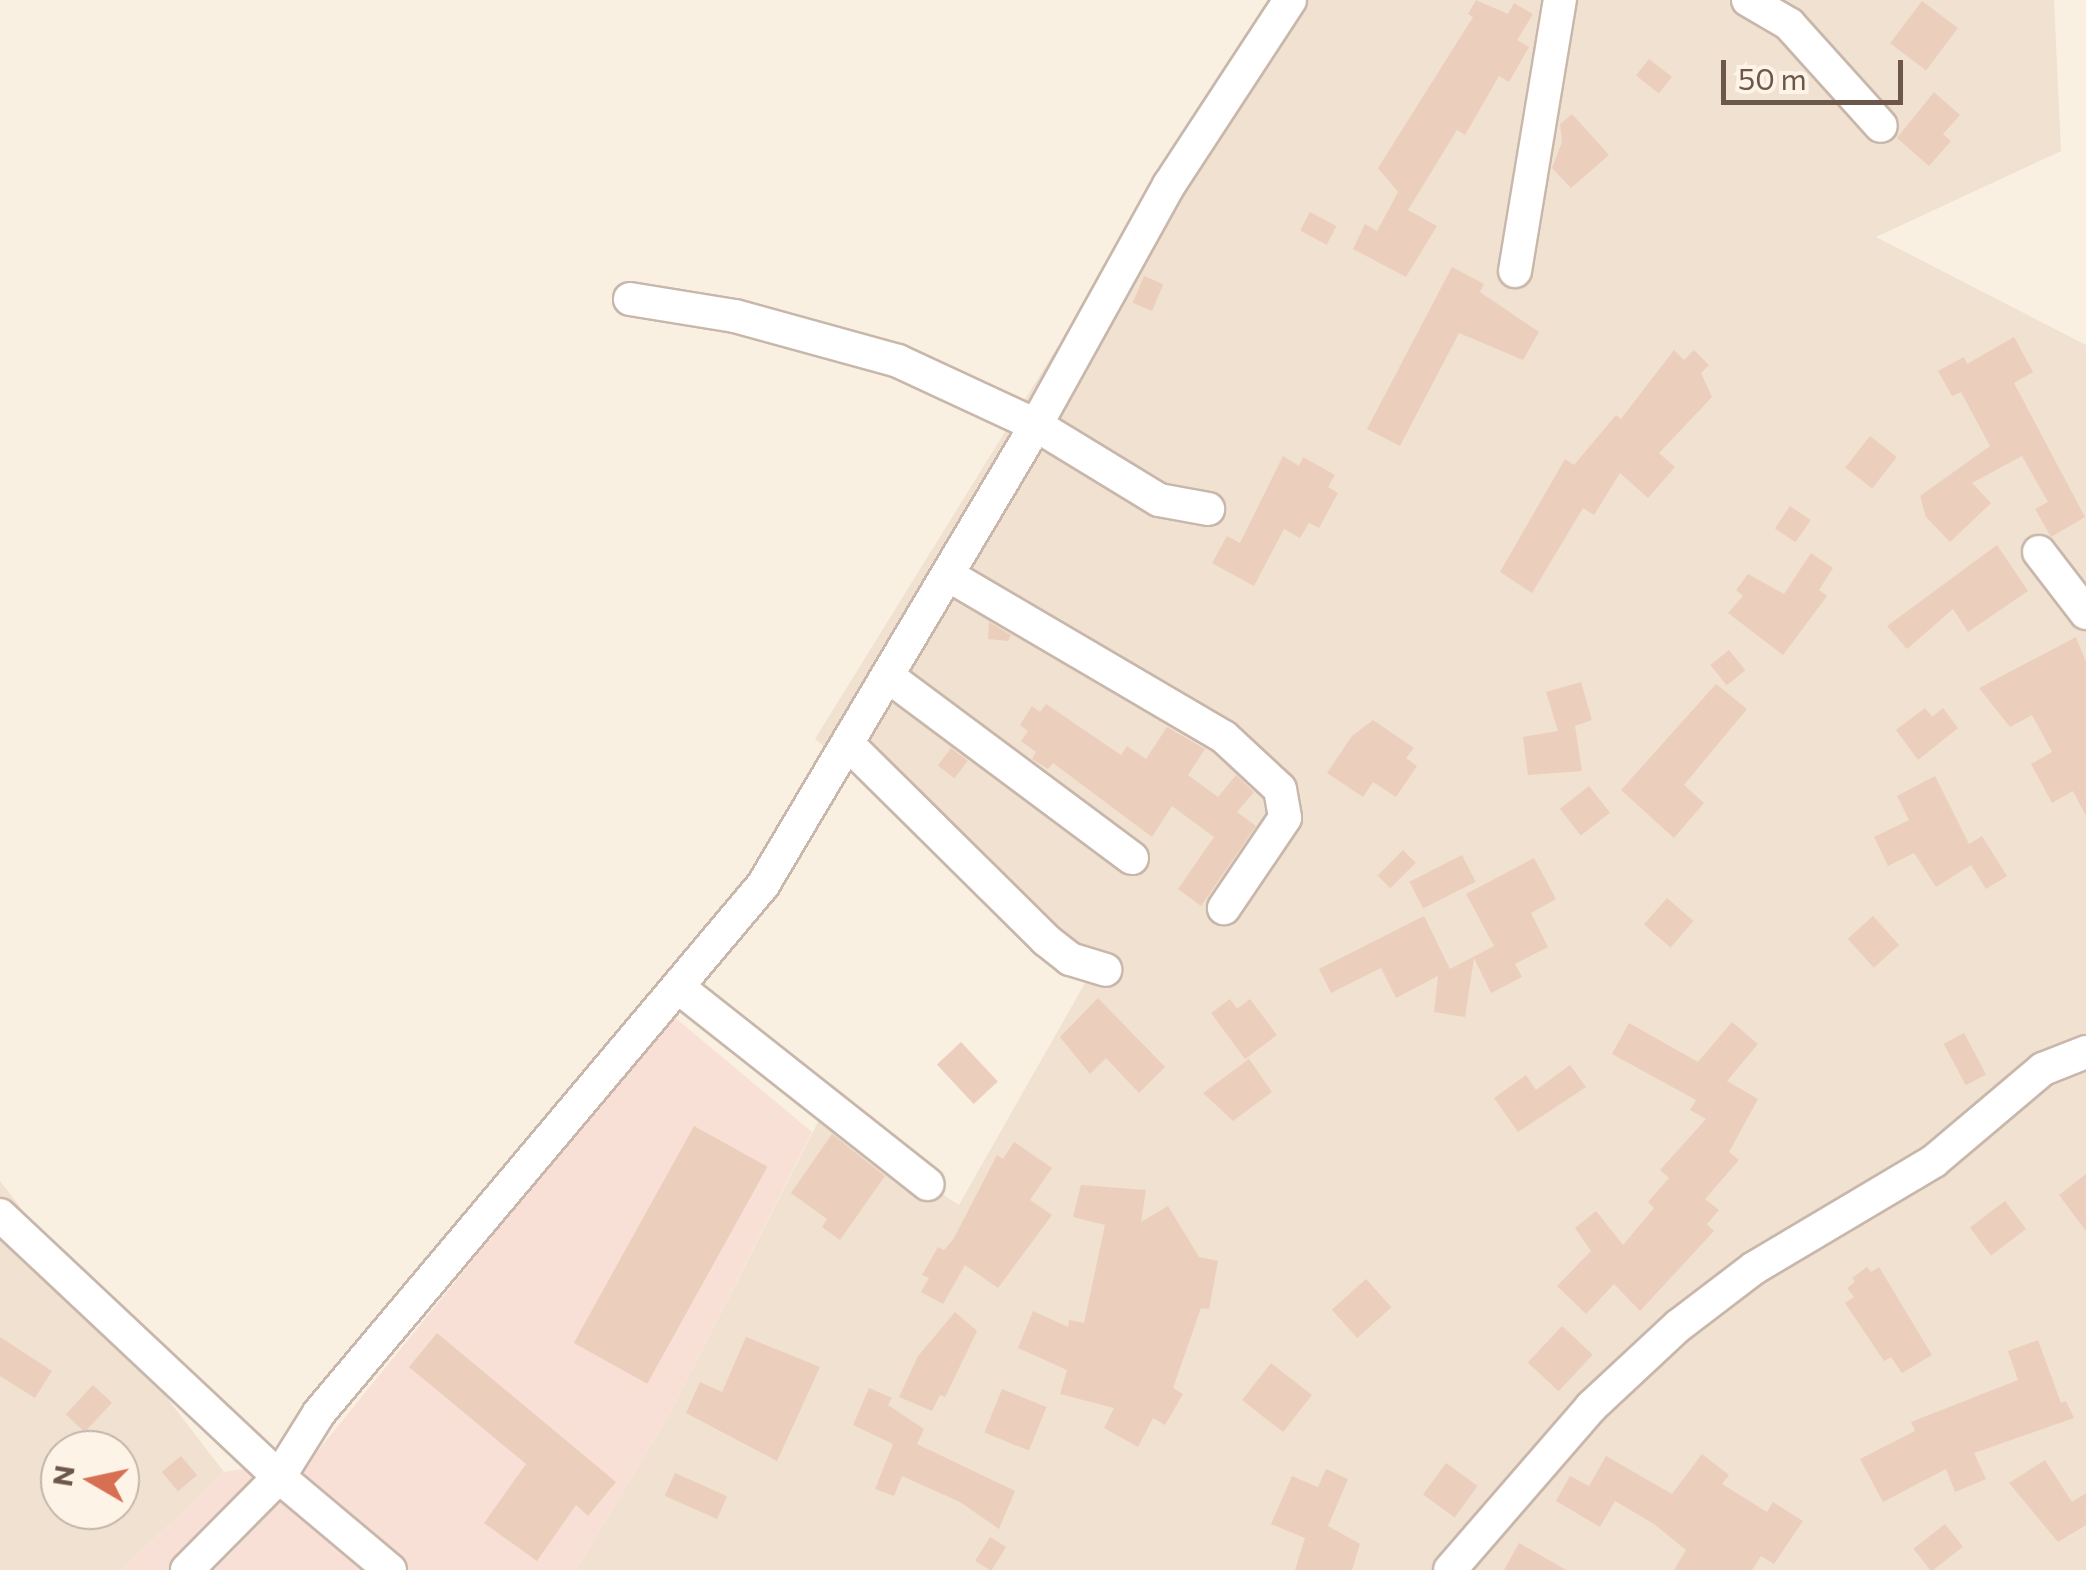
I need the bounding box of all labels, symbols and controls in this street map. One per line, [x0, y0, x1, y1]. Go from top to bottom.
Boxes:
scale bar [1726, 40, 1908, 102]
text: 50 m [1738, 59, 1807, 96]
north arrow [40, 1430, 140, 1530]
text: N [44, 1463, 81, 1489]

